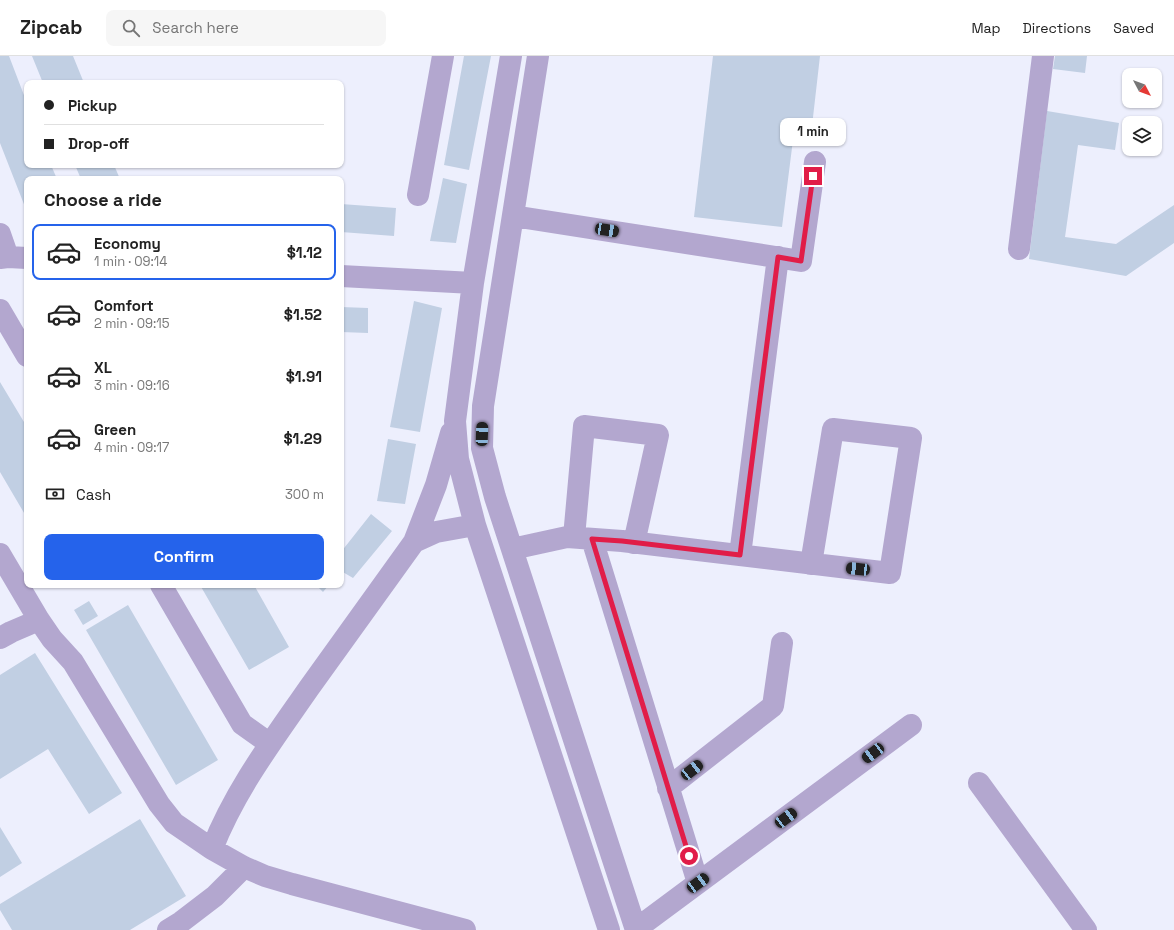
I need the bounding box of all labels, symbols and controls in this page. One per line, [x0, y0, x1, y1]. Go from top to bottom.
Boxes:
search box [106, 10, 386, 46]
text: Zipcab [20, 15, 82, 40]
icon: search [120, 17, 142, 39]
text: Search here [152, 18, 239, 37]
text: Map [971, 19, 1001, 37]
text: Directions [1023, 19, 1091, 37]
text: Saved [1113, 19, 1154, 37]
north arrow [1122, 68, 1162, 108]
map controls [1122, 68, 1162, 156]
text: Pickup [68, 96, 117, 115]
button: layers [1122, 116, 1162, 156]
callout: 1 min [780, 118, 846, 146]
text: 1 min [797, 123, 829, 140]
text: Drop-off [68, 134, 129, 153]
route end [804, 167, 822, 185]
text: Choose a ride [44, 188, 162, 211]
car [594, 222, 620, 238]
icon: car [46, 234, 82, 270]
text: Economy [94, 234, 161, 253]
text: $1.12 [287, 243, 322, 262]
text: 1 min · 09:14 [94, 253, 167, 270]
icon: car [46, 296, 82, 332]
text: Comfort [94, 296, 154, 315]
text: $1.52 [284, 305, 322, 324]
text: 2 min · 09:15 [94, 315, 169, 332]
icon: car [46, 358, 82, 394]
text: XL [94, 358, 112, 377]
text: $1.91 [286, 367, 322, 386]
text: 3 min · 09:16 [94, 377, 170, 394]
icon: car [46, 420, 82, 456]
text: Green [94, 420, 136, 439]
car [476, 422, 488, 446]
text: $1.29 [284, 429, 322, 448]
text: 4 min · 09:17 [94, 439, 169, 456]
icon: cash [44, 483, 66, 505]
text: Cash [76, 485, 111, 504]
text: 300 m [285, 486, 324, 503]
button: Confirm [44, 534, 324, 580]
car [845, 562, 871, 576]
car [860, 741, 886, 765]
car [679, 758, 705, 782]
car [773, 806, 799, 830]
route start [680, 847, 698, 865]
car [685, 871, 711, 895]

